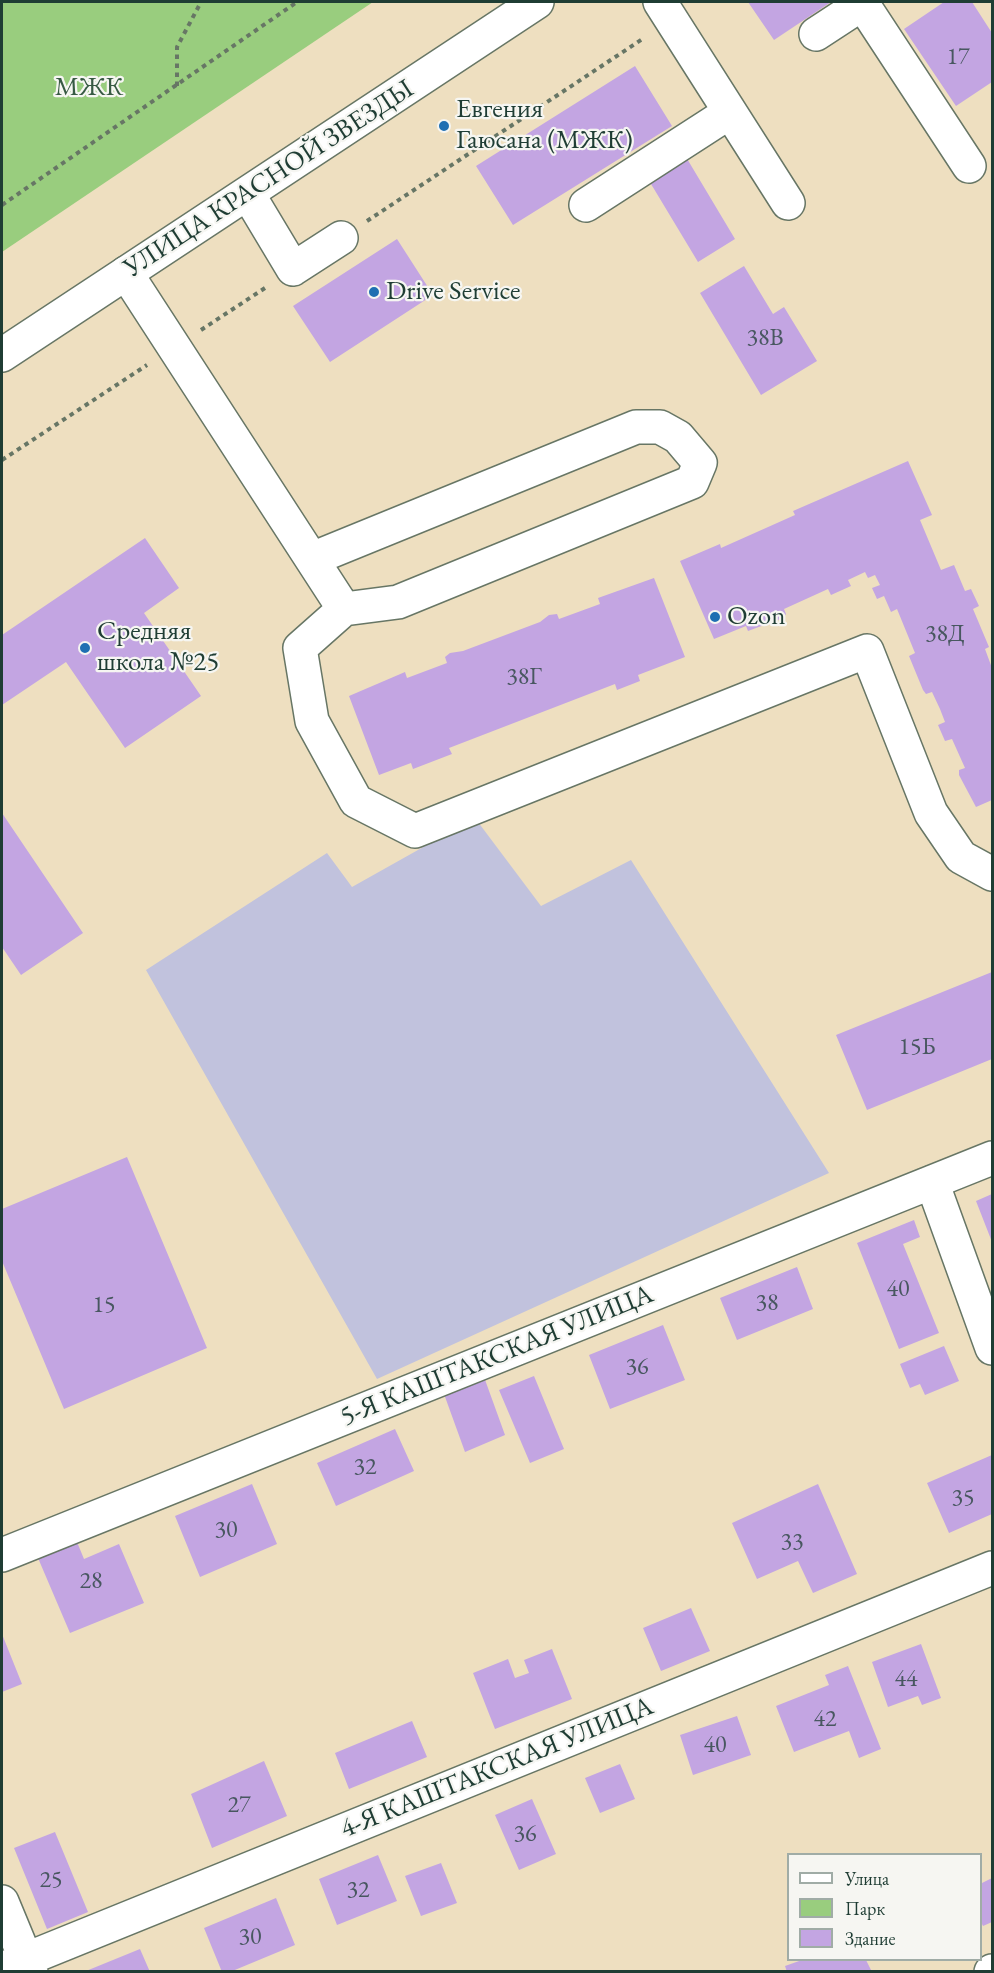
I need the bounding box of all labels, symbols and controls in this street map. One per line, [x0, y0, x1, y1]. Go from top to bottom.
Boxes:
house number: 17 [946, 43, 970, 71]
park label: МЖК [55, 72, 123, 104]
street label: УЛИЦА КРАСНОЙ ЗВЕЗДЫ [118, 73, 420, 285]
place label: Евгения Гаюсана (МЖК) [456, 94, 633, 157]
marker: Евгения Гаюсана (МЖК) [437, 119, 451, 133]
place label: Drive Service [386, 276, 521, 308]
marker: Drive Service [367, 285, 381, 299]
house number: 38В [746, 324, 784, 352]
place label: Ozon [727, 601, 785, 633]
marker: Ozon [708, 610, 722, 624]
place label: Средняя школа №25 [97, 616, 219, 679]
house number: 38Д [925, 620, 965, 648]
marker: Средняя школа №25 [78, 641, 92, 655]
house number: 38Г [506, 663, 542, 691]
house number: 15Б [898, 1033, 936, 1061]
house number: 40 [886, 1275, 910, 1303]
street label: 5-Я КАШТАКСКАЯ УЛИЦА [336, 1278, 658, 1434]
house number: 38 [755, 1289, 779, 1317]
house number: 15 [92, 1291, 116, 1319]
house number: 36 [625, 1353, 649, 1381]
house number: 32 [353, 1453, 377, 1481]
house number: 35 [951, 1484, 975, 1512]
house number: 30 [214, 1516, 238, 1544]
house number: 33 [780, 1528, 804, 1556]
house number: 28 [79, 1567, 103, 1595]
house number: 44 [894, 1665, 918, 1693]
street label: 4-Я КАШТАКСКАЯ УЛИЦА [336, 1690, 658, 1846]
house number: 42 [813, 1705, 837, 1733]
house number: 40 [703, 1731, 727, 1759]
house number: 27 [227, 1791, 251, 1819]
house number: 36 [513, 1820, 537, 1848]
legend [787, 1853, 982, 1961]
house number: 25 [39, 1866, 63, 1894]
text: Улица [845, 1867, 889, 1890]
house number: 32 [346, 1876, 370, 1904]
text: Парк [845, 1897, 885, 1920]
house number: 30 [238, 1923, 262, 1951]
text: Здание [845, 1927, 895, 1950]

